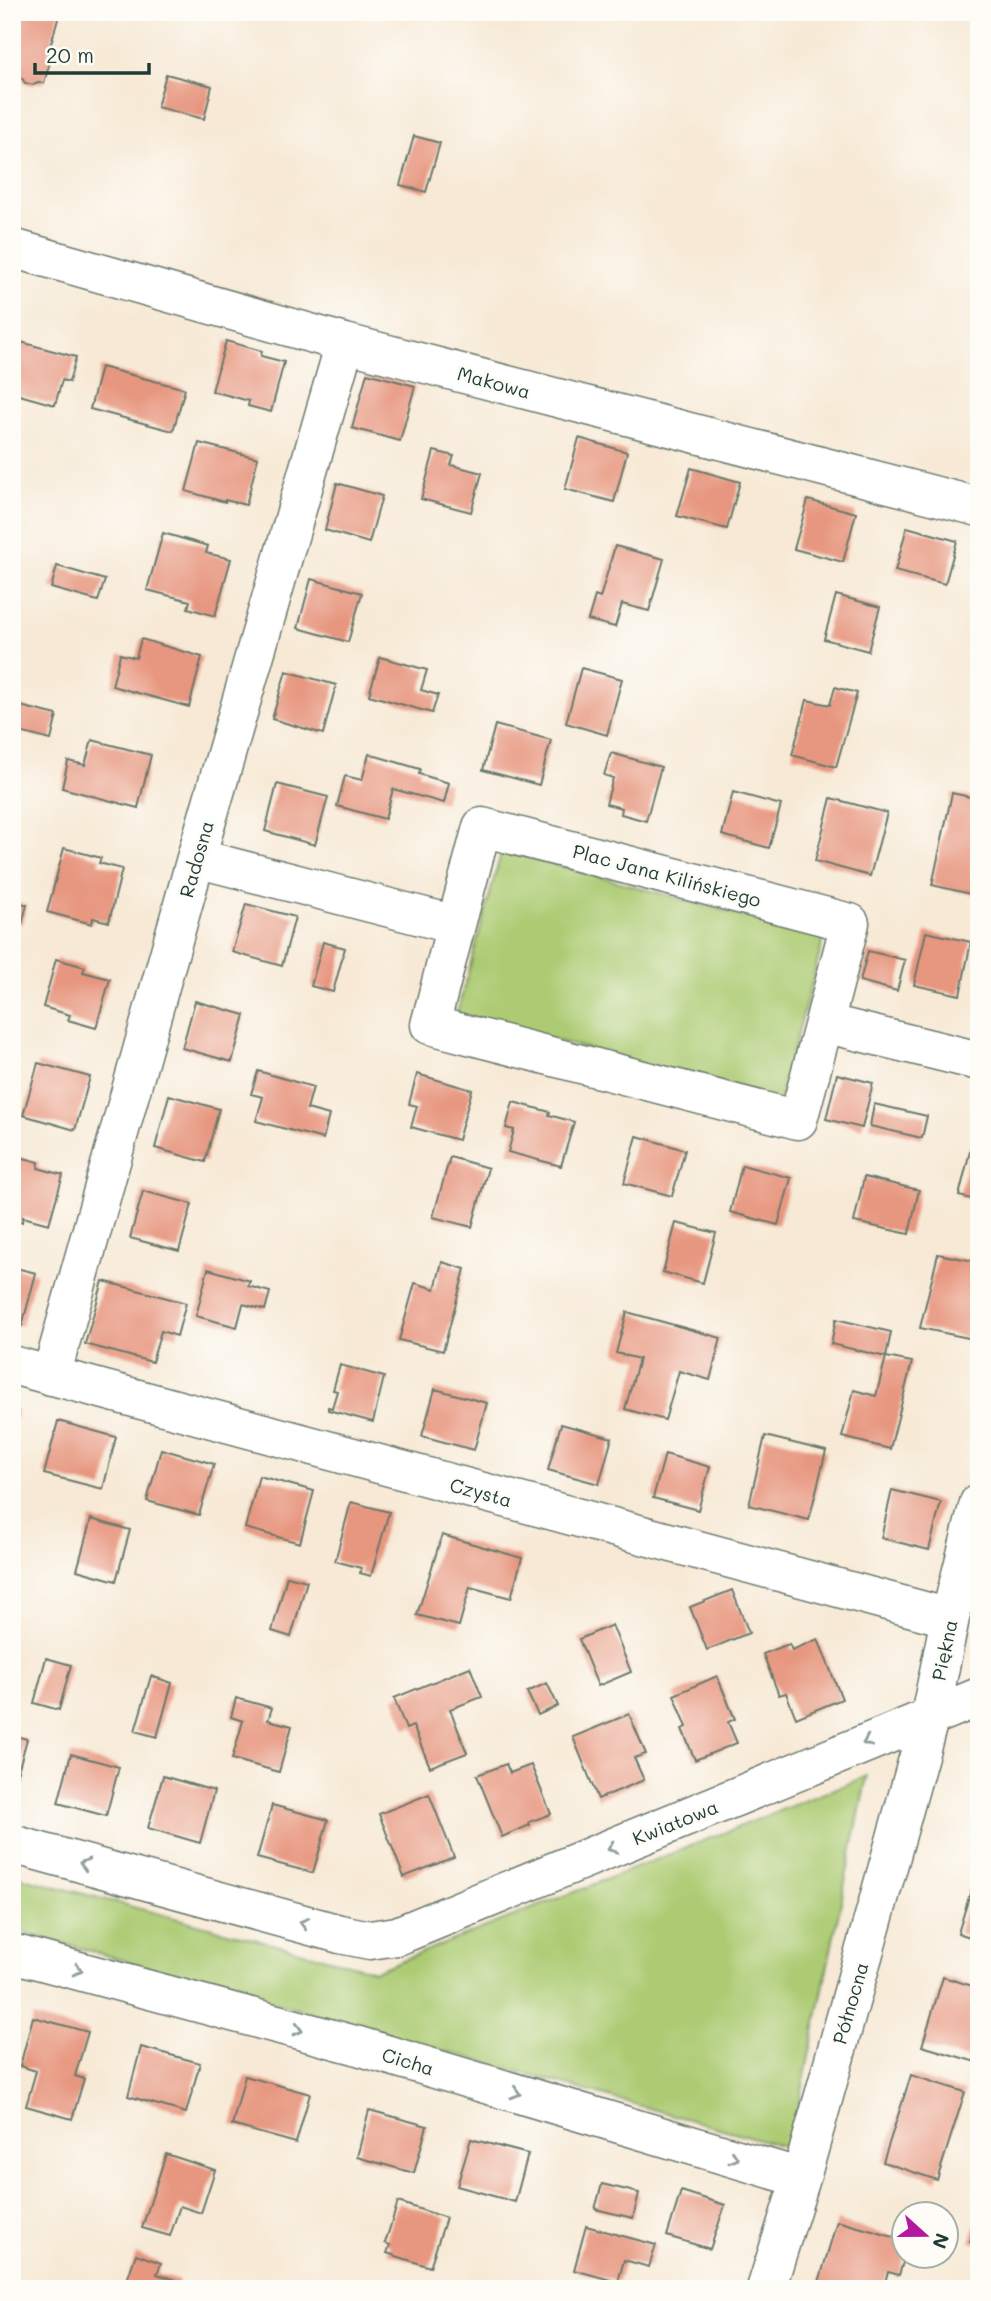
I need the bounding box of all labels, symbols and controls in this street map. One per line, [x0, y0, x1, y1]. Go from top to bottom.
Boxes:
scale bar [35, 32, 149, 76]
text: 20 m [46, 41, 94, 68]
street label: Makowa [455, 360, 533, 404]
street label: Radosna [173, 818, 219, 900]
street label: Plac Jana Kilińskiego [570, 838, 764, 912]
street label: Czysta [447, 1472, 515, 1512]
street label: Piękna [925, 1617, 963, 1683]
one-way arrow [862, 1734, 874, 1748]
street label: Kwiatowa [629, 1794, 721, 1850]
one-way arrow [606, 1839, 618, 1853]
one-way arrow [79, 1858, 91, 1872]
one-way arrow [298, 1917, 310, 1931]
street label: Północna [826, 1959, 874, 2047]
one-way arrow [72, 1962, 84, 1977]
one-way arrow [292, 2021, 304, 2036]
street label: Cicha [379, 2041, 437, 2081]
one-way arrow [510, 2084, 522, 2099]
one-way arrow [728, 2149, 740, 2164]
north arrow [890, 2200, 960, 2270]
text: N [927, 2230, 956, 2252]

